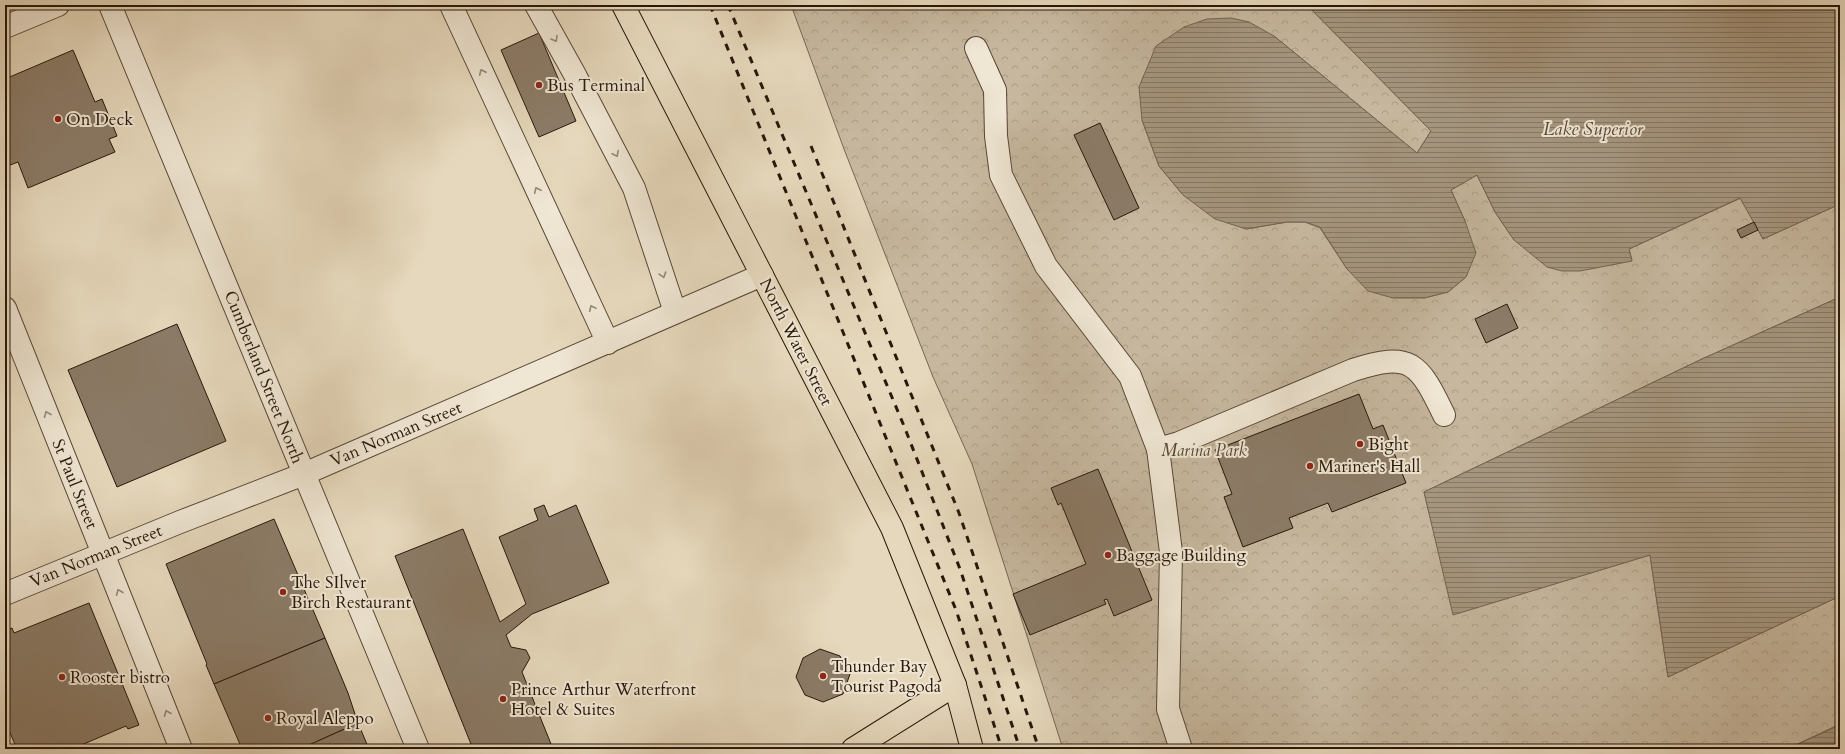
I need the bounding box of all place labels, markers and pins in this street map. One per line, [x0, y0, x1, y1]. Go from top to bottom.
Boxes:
place label: Bus Terminal [547, 74, 646, 97]
marker: Bus Terminal [534, 80, 544, 90]
place label: On Deck [66, 108, 134, 131]
marker: On Deck [53, 114, 63, 124]
place label: Bight [1368, 433, 1409, 456]
marker: Bight [1355, 439, 1365, 449]
place label: Mariner's Hall [1318, 455, 1421, 478]
marker: Mariner's Hall [1305, 461, 1315, 471]
place label: Baggage Building [1116, 544, 1247, 567]
marker: Baggage Building [1103, 550, 1113, 560]
place label: The SIlver Birch Restaurant [291, 571, 412, 614]
marker: The SIlver Birch Restaurant [278, 587, 288, 597]
place label: Thunder Bay Tourist Pagoda [831, 655, 942, 698]
place label: Rooster bistro [70, 666, 170, 689]
marker: Thunder Bay Tourist Pagoda [818, 671, 828, 681]
marker: Rooster bistro [57, 672, 67, 682]
place label: Prince Arthur Waterfront Hotel & Suites [511, 678, 696, 721]
marker: Prince Arthur Waterfront Hotel & Suites [498, 694, 508, 704]
place label: Royal Aleppo [276, 707, 374, 730]
marker: Royal Aleppo [263, 713, 273, 723]

